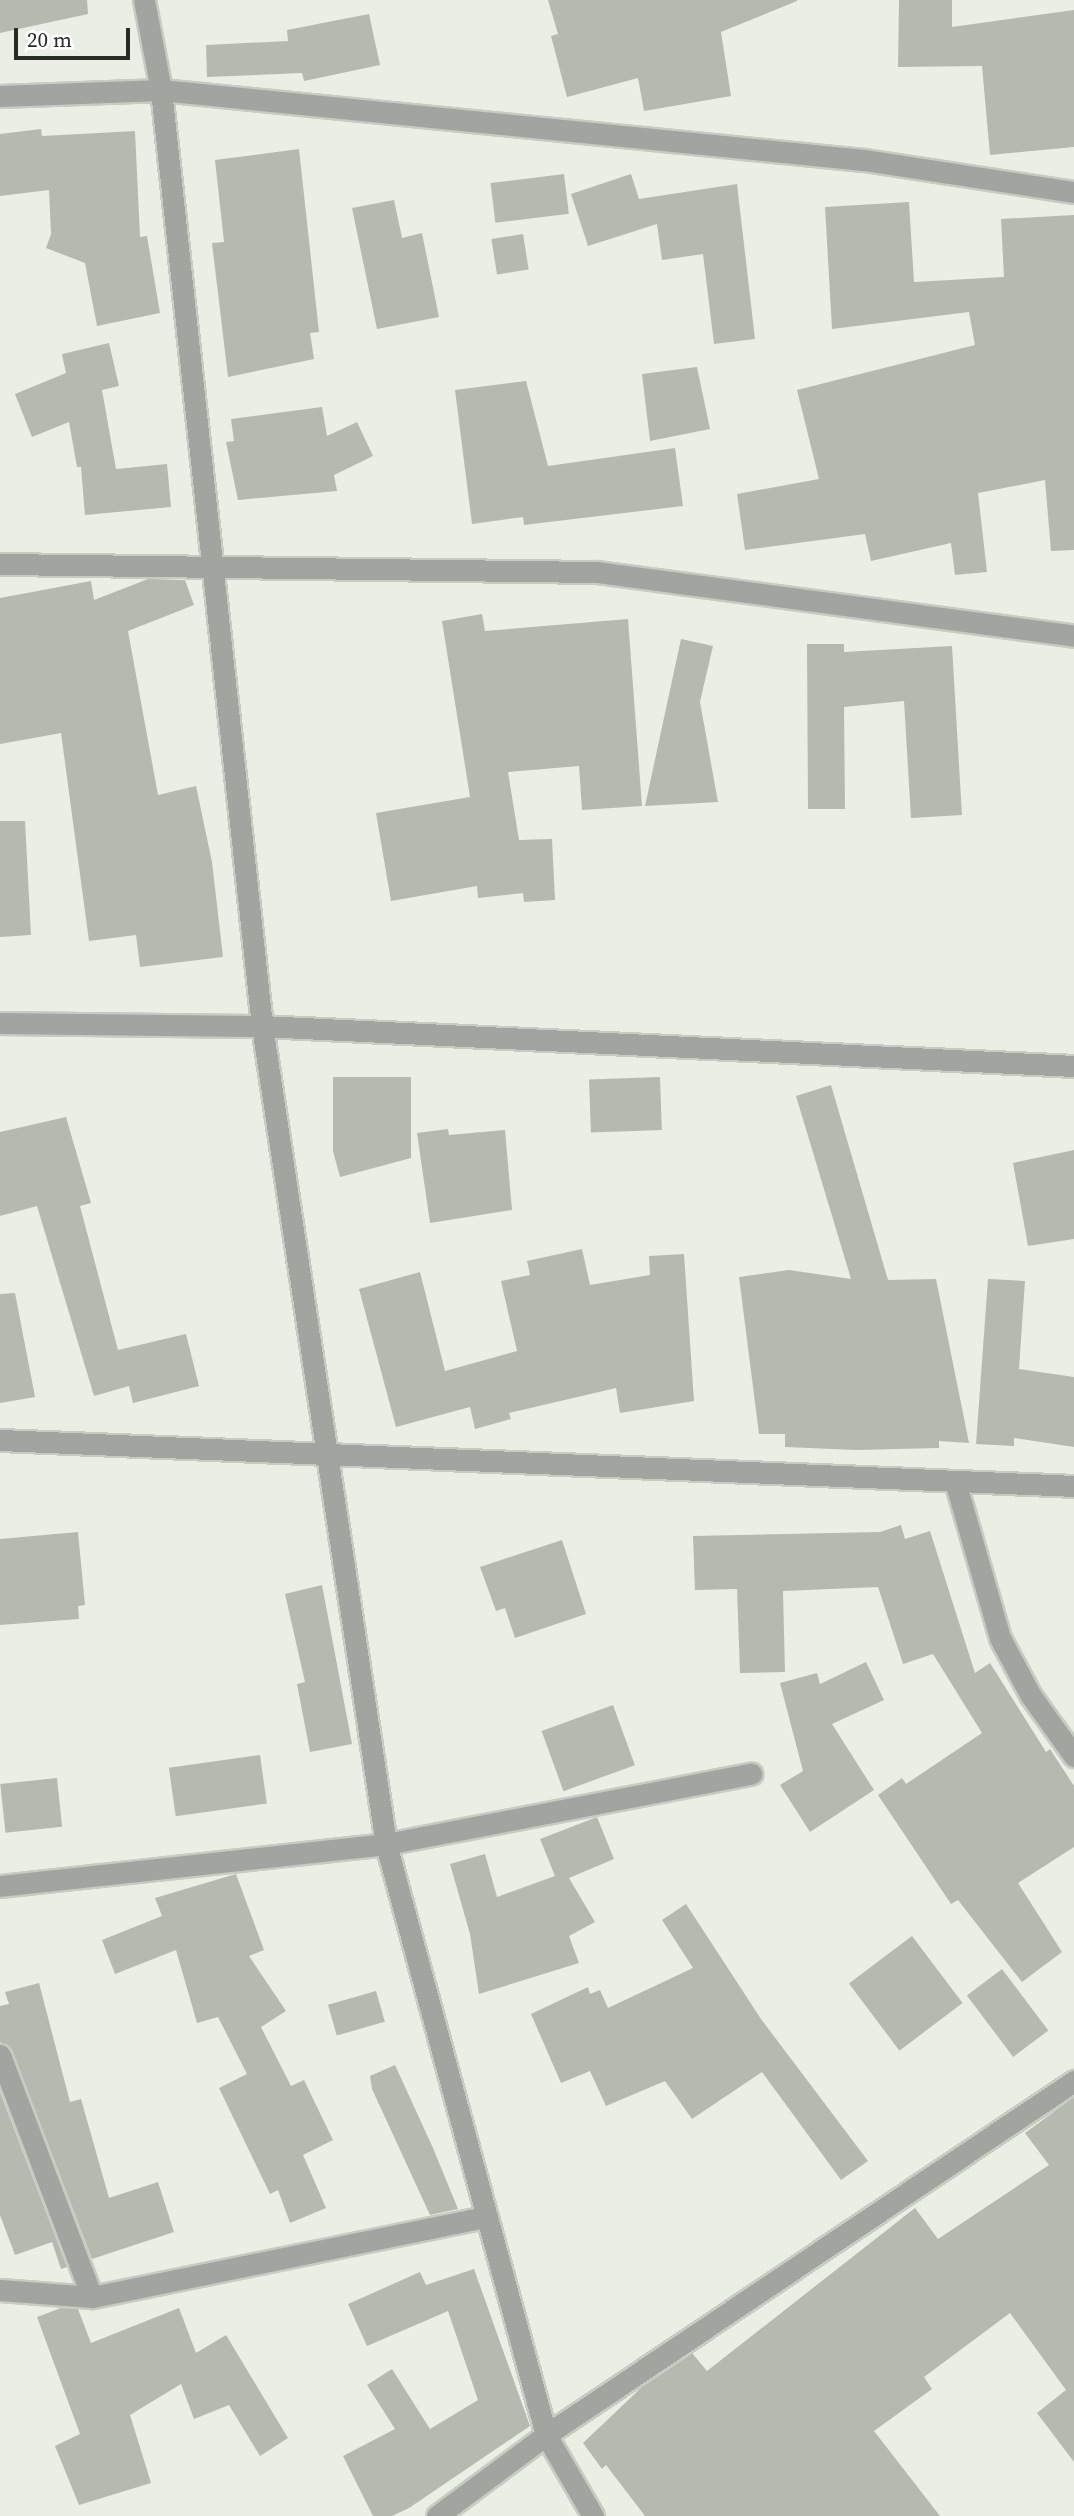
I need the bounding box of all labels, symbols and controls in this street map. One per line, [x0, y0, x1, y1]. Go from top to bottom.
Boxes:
scale bar [18, 14, 133, 58]
text: 20 m [27, 25, 72, 54]

